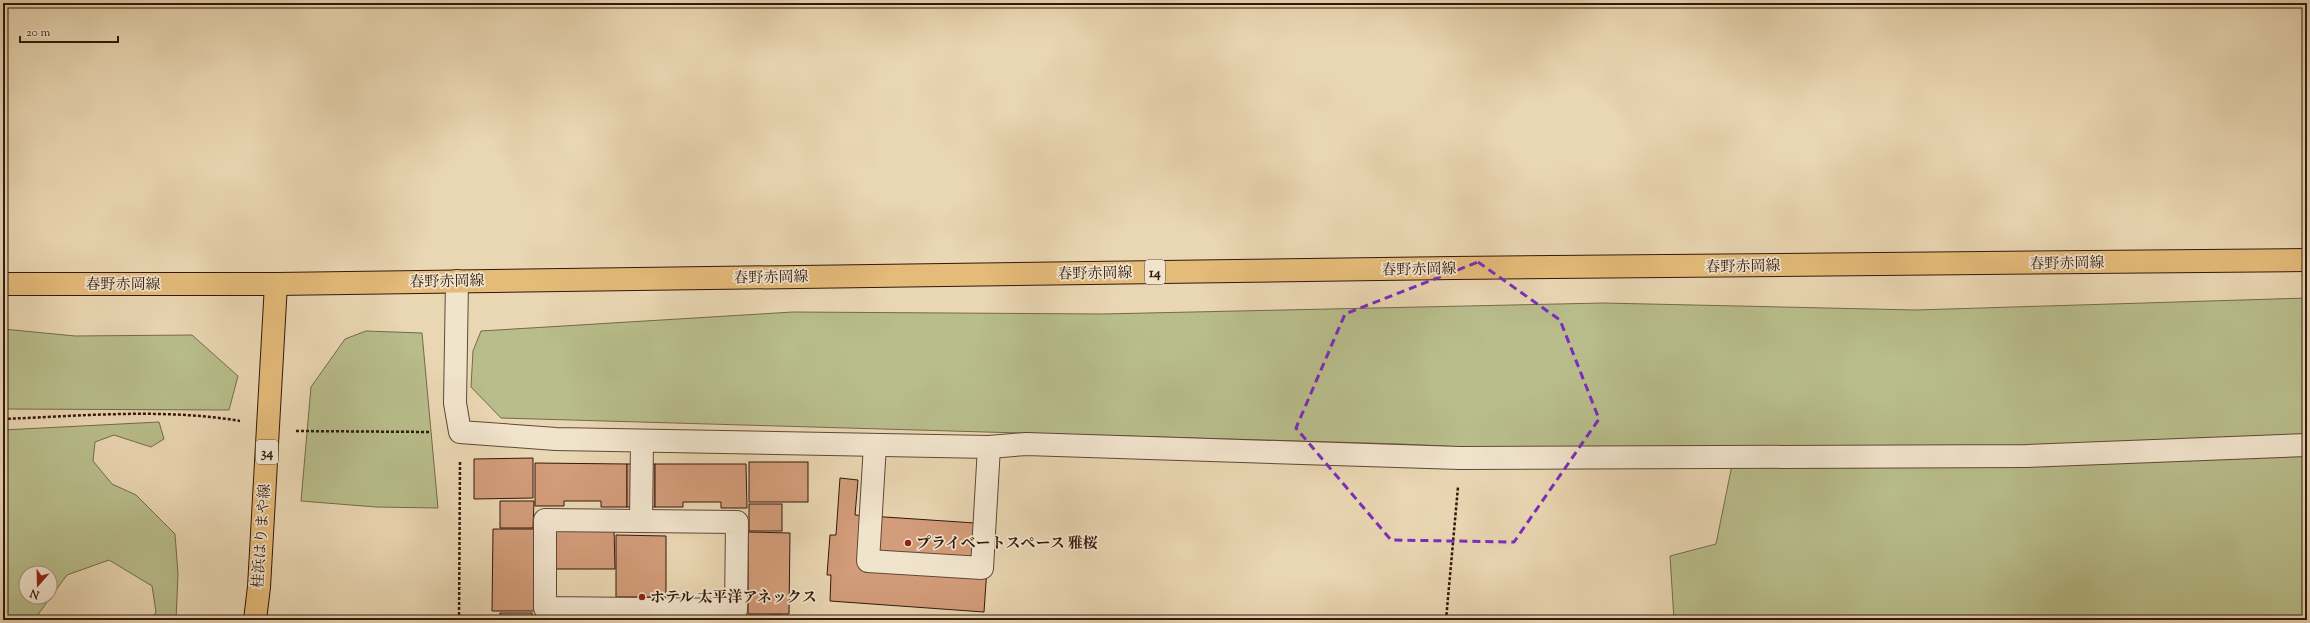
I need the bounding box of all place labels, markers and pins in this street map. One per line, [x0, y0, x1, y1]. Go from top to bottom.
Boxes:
place label: プライベートスペース 雅桜 [916, 534, 1098, 555]
marker: プライベートスペース 雅桜 [903, 538, 913, 548]
place label: ホテル 太平洋アネックス [650, 588, 817, 609]
marker: ホテル 太平洋アネックス [637, 592, 647, 602]

